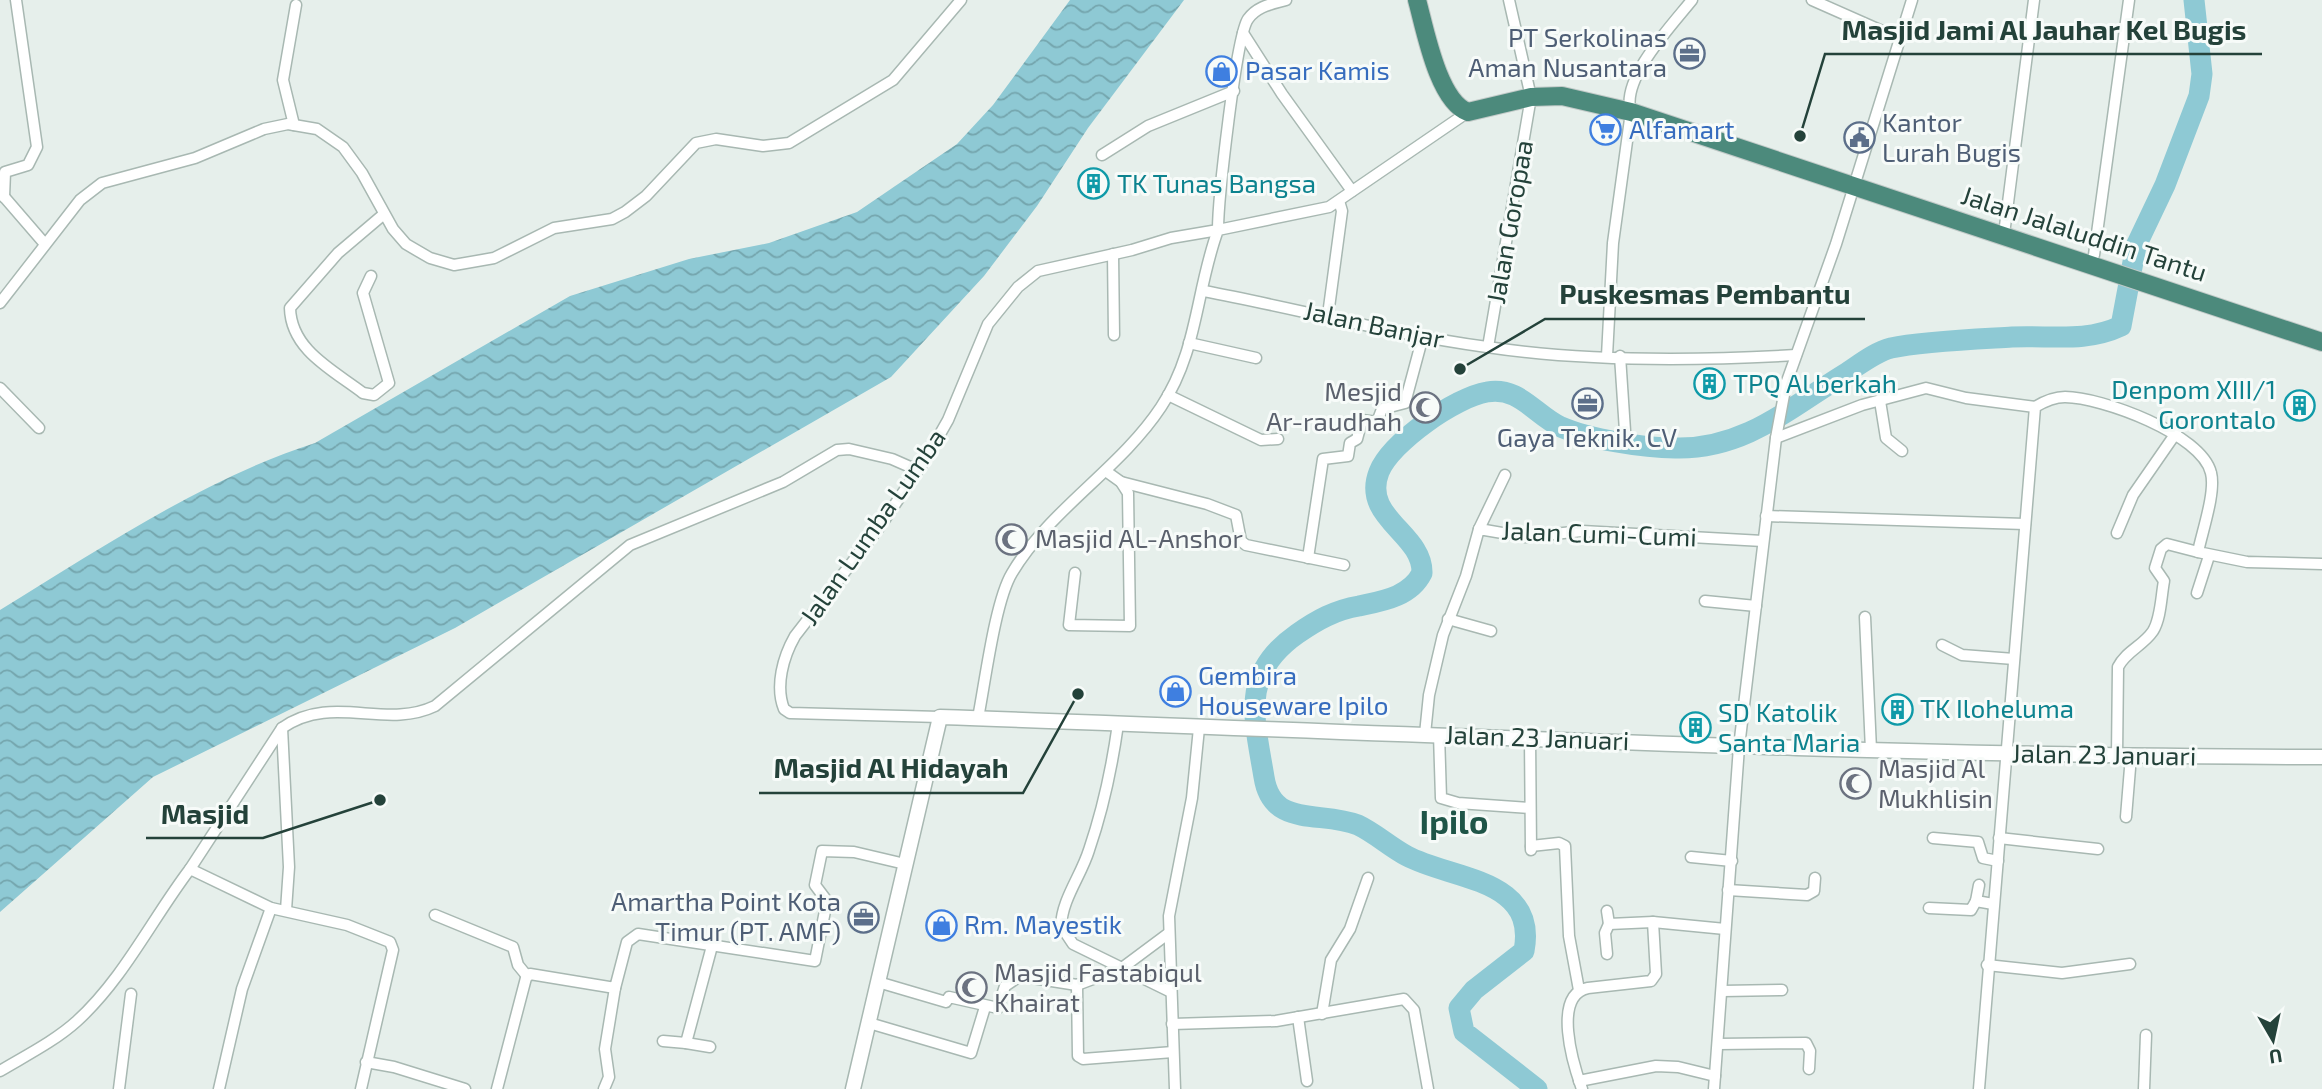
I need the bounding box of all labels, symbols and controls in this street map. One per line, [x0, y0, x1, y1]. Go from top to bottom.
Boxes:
callout: Masjid Jami Al Jauhar Kel Bugis [1825, 5, 2262, 54]
text: Masjid Jami Al Jauhar Kel Bugis [1842, 12, 2246, 46]
place label: PT Serkolinas Aman Nusantara [1468, 21, 1667, 82]
office icon: PT Serkolinas Aman Nusantara [1673, 36, 1707, 70]
shop icon: Pasar Kamis [1205, 54, 1239, 88]
place label: Pasar Kamis [1245, 54, 1390, 85]
place label: Kantor Lurah Bugis [1882, 106, 2021, 167]
supermarket icon: Alfamart [1589, 113, 1623, 147]
place label: Alfamart [1629, 113, 1734, 144]
public building icon: Kantor Lurah Bugis [1842, 121, 1876, 155]
street label: Jalan Goropaa [1479, 138, 1538, 306]
building icon: TK Tunas Bangsa [1077, 167, 1111, 201]
place label: TK Tunas Bangsa [1117, 167, 1316, 198]
street label: Jalan Jalaluddin Tantu [1958, 178, 2211, 287]
callout: Puskesmas Pembantu [1545, 270, 1865, 319]
text: Puskesmas Pembantu [1559, 276, 1851, 310]
street label: Jalan Banjar [1301, 294, 1447, 354]
building icon: TPQ Al berkah [1693, 367, 1727, 401]
place label: TPQ Al berkah [1733, 367, 1897, 398]
place label: Denpom XIII/1 Gorontalo [2111, 373, 2276, 434]
place label: Mesjid Ar-raudhah [1266, 375, 1402, 436]
office icon: Gaya Teknik. CV [1570, 386, 1604, 420]
building icon: Denpom XIII/1 Gorontalo [2282, 388, 2316, 422]
mosque icon: Mesjid Ar-raudhah [1408, 390, 1442, 424]
place label: Gaya Teknik. CV [1497, 421, 1677, 452]
street label: Jalan Lumba Lumba [793, 422, 951, 630]
street label: Jalan Cumi-Cumi [1501, 514, 1697, 551]
mosque icon: Masjid AL-Anshor [995, 522, 1029, 556]
place label: Masjid AL-Anshor [1035, 522, 1243, 553]
place label: Gembira Houseware Ipilo [1198, 659, 1388, 720]
shop icon: Gembira Houseware Ipilo [1158, 674, 1192, 708]
building icon: TK Iloheluma [1880, 692, 1914, 726]
place label: TK Iloheluma [1920, 692, 2074, 723]
place label: SD Katolik Santa Maria [1718, 696, 1860, 757]
building icon: SD Katolik Santa Maria [1678, 711, 1712, 745]
street label: Jalan 23 Januari [1444, 718, 1630, 755]
street label: Jalan 23 Januari [2011, 736, 2197, 771]
callout: Masjid Al Hidayah [759, 744, 1023, 793]
text: Masjid Al Hidayah [773, 750, 1009, 784]
place label: Masjid Al Mukhlisin [1878, 752, 1993, 813]
mosque icon: Masjid Al Mukhlisin [1838, 767, 1872, 801]
callout: Masjid [146, 789, 263, 838]
text: Masjid [161, 796, 249, 830]
district label: Ipilo [1420, 801, 1488, 841]
place label: Amartha Point Kota Timur (PT. AMF) [611, 885, 841, 946]
office icon: Amartha Point Kota Timur (PT. AMF) [847, 900, 881, 934]
shop icon: Rm. Mayestik [924, 908, 958, 942]
place label: Rm. Mayestik [964, 908, 1122, 939]
place label: Masjid Fastabiqul Khairat [994, 956, 1202, 1017]
mosque icon: Masjid Fastabiqul Khairat [954, 971, 988, 1005]
north arrow [2238, 1005, 2308, 1075]
text: U [2267, 1045, 2284, 1070]

